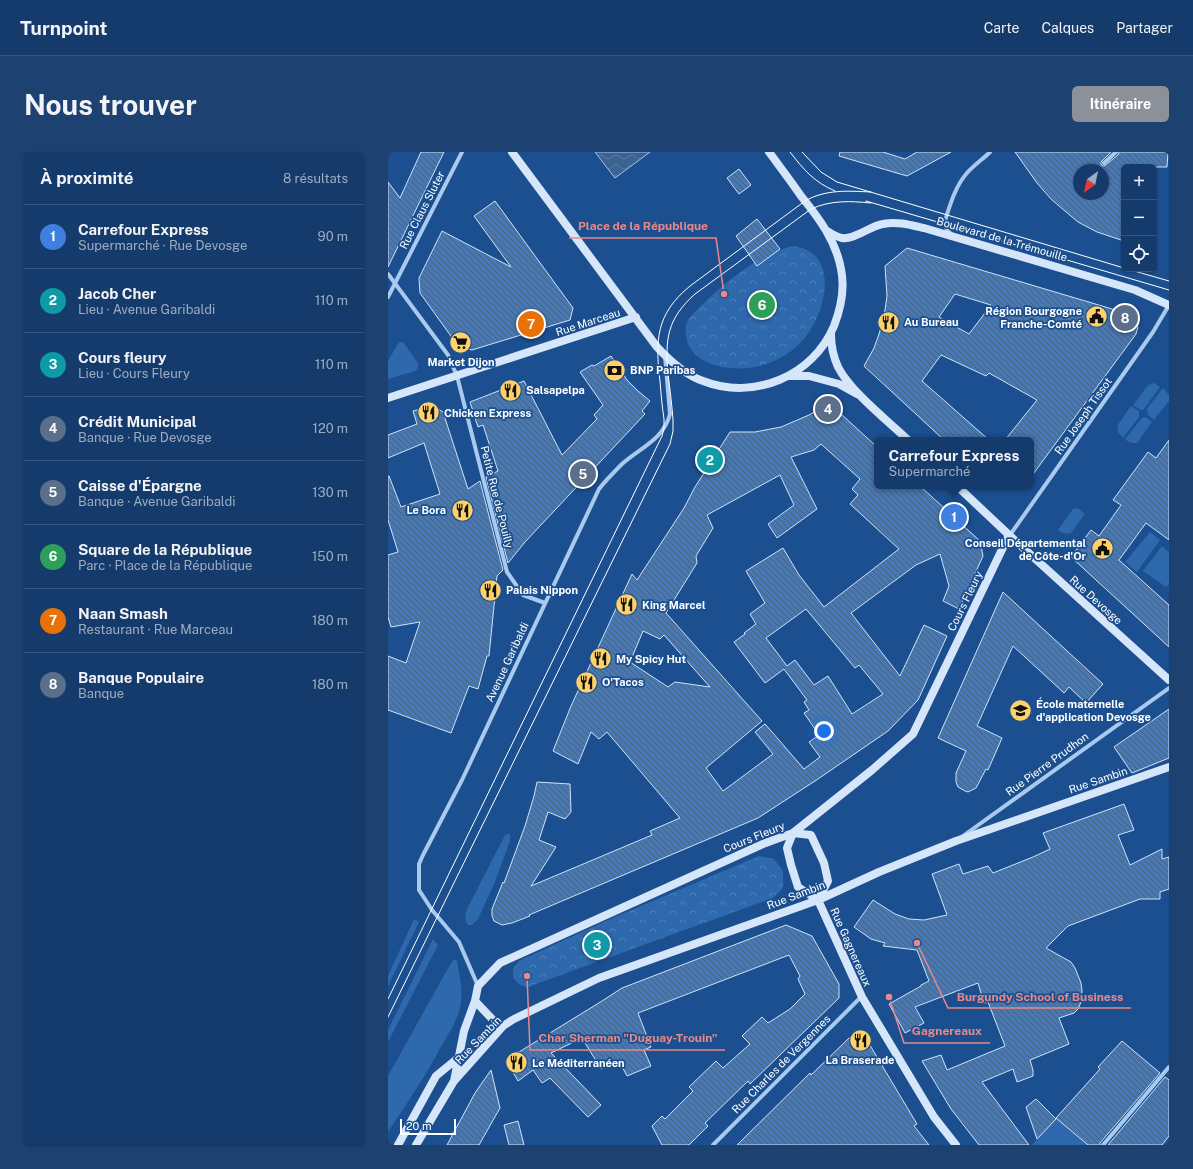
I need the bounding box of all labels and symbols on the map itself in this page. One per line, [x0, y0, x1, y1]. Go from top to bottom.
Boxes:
north arrow [1073, 164, 1109, 200]
street label: Rue Claus Sluter [397, 169, 447, 251]
callout: Place de la République [569, 214, 716, 238]
street label: Boulevard de la Trémouille [935, 215, 1069, 263]
text: Place de la République [578, 219, 708, 233]
pin: 6 [749, 290, 775, 320]
pin: 8 [1112, 303, 1138, 333]
public building icon: Région Bourgogne Franche-Comté [1084, 304, 1110, 330]
place label: Région Bourgogne Franche-Comté [985, 305, 1082, 330]
street label: Rue Marceau [554, 306, 622, 338]
pin: 7 [518, 309, 544, 339]
restaurant icon: Au Bureau [875, 309, 901, 335]
place label: Au Bureau [904, 316, 959, 328]
supermarket icon: Market Dijon [448, 329, 474, 355]
place label: Market Dijon [427, 356, 495, 368]
bank icon: BNP Paribas [602, 357, 628, 383]
place label: BNP Paribas [630, 364, 696, 376]
street label: Rue Joseph Tissot [1052, 375, 1114, 457]
restaurant icon: Salsapelpa [498, 377, 524, 403]
place label: Salsapelpa [526, 384, 585, 396]
pin: 4 [815, 394, 841, 424]
restaurant icon: Chicken Express [416, 400, 442, 426]
place label: Chicken Express [444, 407, 531, 419]
street label: Petite Rue de Pouilly [478, 445, 516, 550]
pin: 2 [697, 445, 723, 475]
pin: 5 [570, 459, 596, 489]
restaurant icon: Le Bora [449, 497, 475, 523]
pin: 1 [941, 502, 967, 532]
place label: Le Bora [406, 504, 446, 516]
public building icon: Conseil Départemental de Côte-d'Or [1089, 536, 1115, 562]
place label: Conseil Départemental de Côte-d'Or [965, 537, 1086, 562]
street label: Cours Fleury [945, 569, 985, 633]
street label: Rue Devosge [1067, 573, 1125, 627]
restaurant icon: Palais Nippon [478, 577, 504, 603]
place label: Palais Nippon [506, 584, 578, 596]
restaurant icon: King Marcel [614, 592, 640, 618]
place label: King Marcel [642, 599, 706, 611]
street label: Avenue Garibaldi [483, 620, 531, 704]
restaurant icon: My Spicy Hut [587, 646, 613, 672]
place label: My Spicy Hut [616, 653, 686, 665]
restaurant icon: O'Tacos [574, 669, 600, 695]
place label: O'Tacos [602, 676, 644, 688]
school or university icon: École maternelle d'application Devosge [1007, 697, 1033, 723]
place label: École maternelle d'application Devosge [1036, 697, 1151, 723]
your location [814, 721, 834, 741]
street label: Rue Pierre Prudhon [1003, 730, 1091, 798]
street label: Rue Sambin [1067, 764, 1129, 796]
street label: Cours Fleury [721, 819, 787, 855]
street label: Rue Sambin [765, 878, 827, 912]
street label: Rue Gagnereaux [828, 906, 874, 988]
pin: 3 [584, 930, 610, 960]
callout: Burgundy School of Business [948, 984, 1131, 1008]
text: Burgundy School of Business [957, 990, 1123, 1004]
street label: Rue Charles de Vergennes [729, 1012, 833, 1116]
street label: Rue Sambin [452, 1014, 504, 1066]
callout: Gagnereaux [904, 1019, 990, 1043]
text: Gagnereaux [912, 1024, 982, 1038]
callout: Char Sherman "Duguay-Trouin" [530, 1026, 725, 1050]
restaurant icon: La Braserade [847, 1027, 873, 1053]
text: Char Sherman "Duguay-Trouin" [539, 1031, 718, 1045]
restaurant icon: Le Méditerranéen [503, 1050, 529, 1076]
place label: La Braserade [826, 1054, 894, 1066]
place label: Le Méditerranéen [532, 1057, 625, 1069]
scale bar [400, 1117, 456, 1136]

